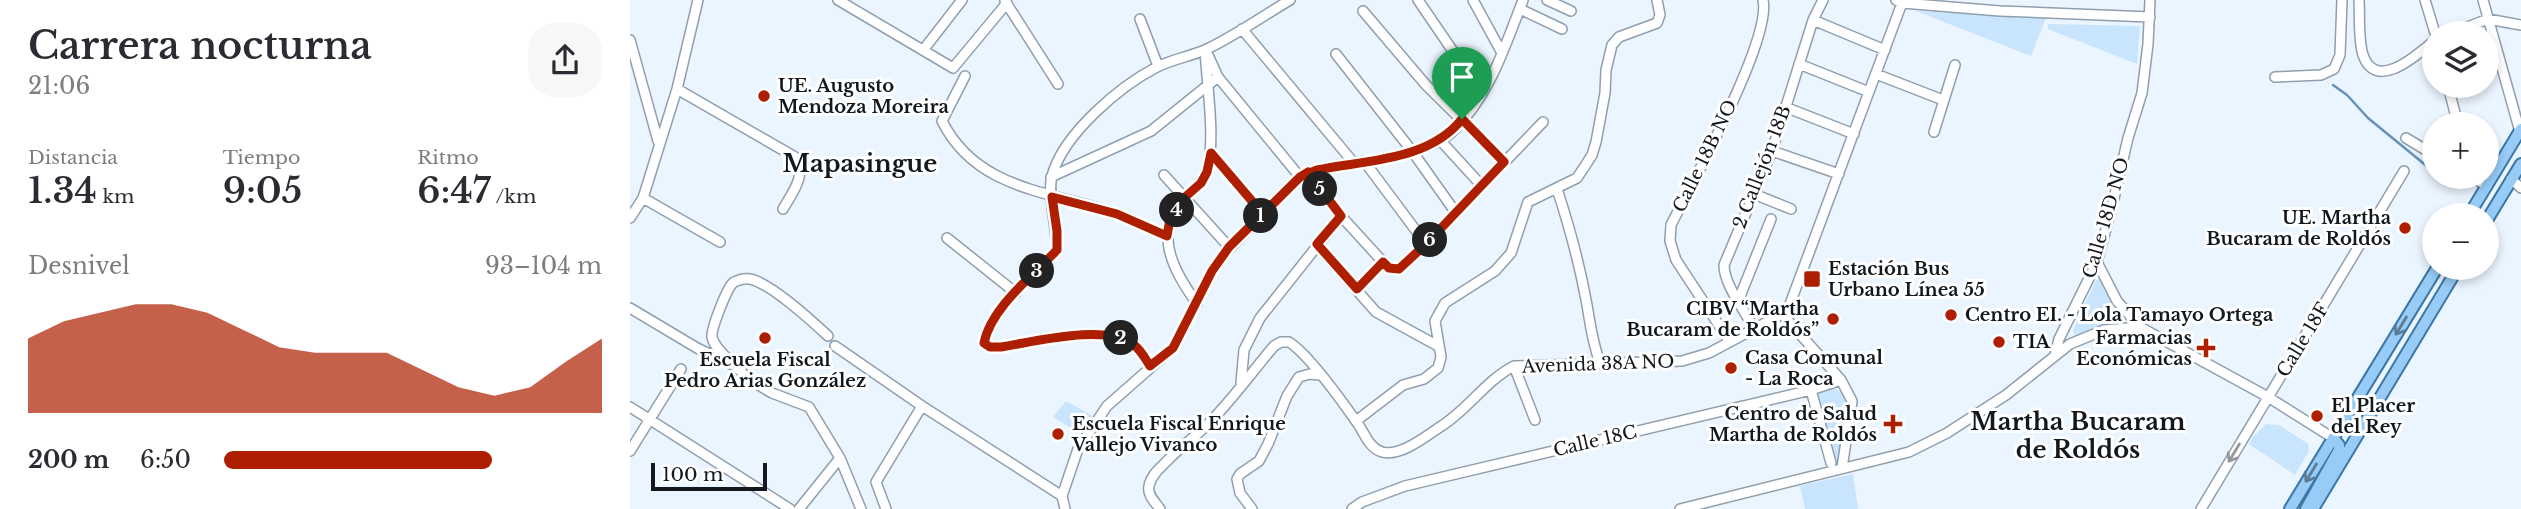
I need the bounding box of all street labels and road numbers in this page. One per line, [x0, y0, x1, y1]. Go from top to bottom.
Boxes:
street label: Calle 18B NO [1668, 96, 1742, 216]
street label: 2 Callejón 18B [1728, 102, 1796, 232]
street label: Calle 18D NO [2078, 155, 2134, 281]
street label: Calle 18F [2272, 299, 2334, 381]
street label: Avenida 38A NO [1520, 350, 1675, 378]
street label: Calle 18C [1551, 421, 1639, 461]

